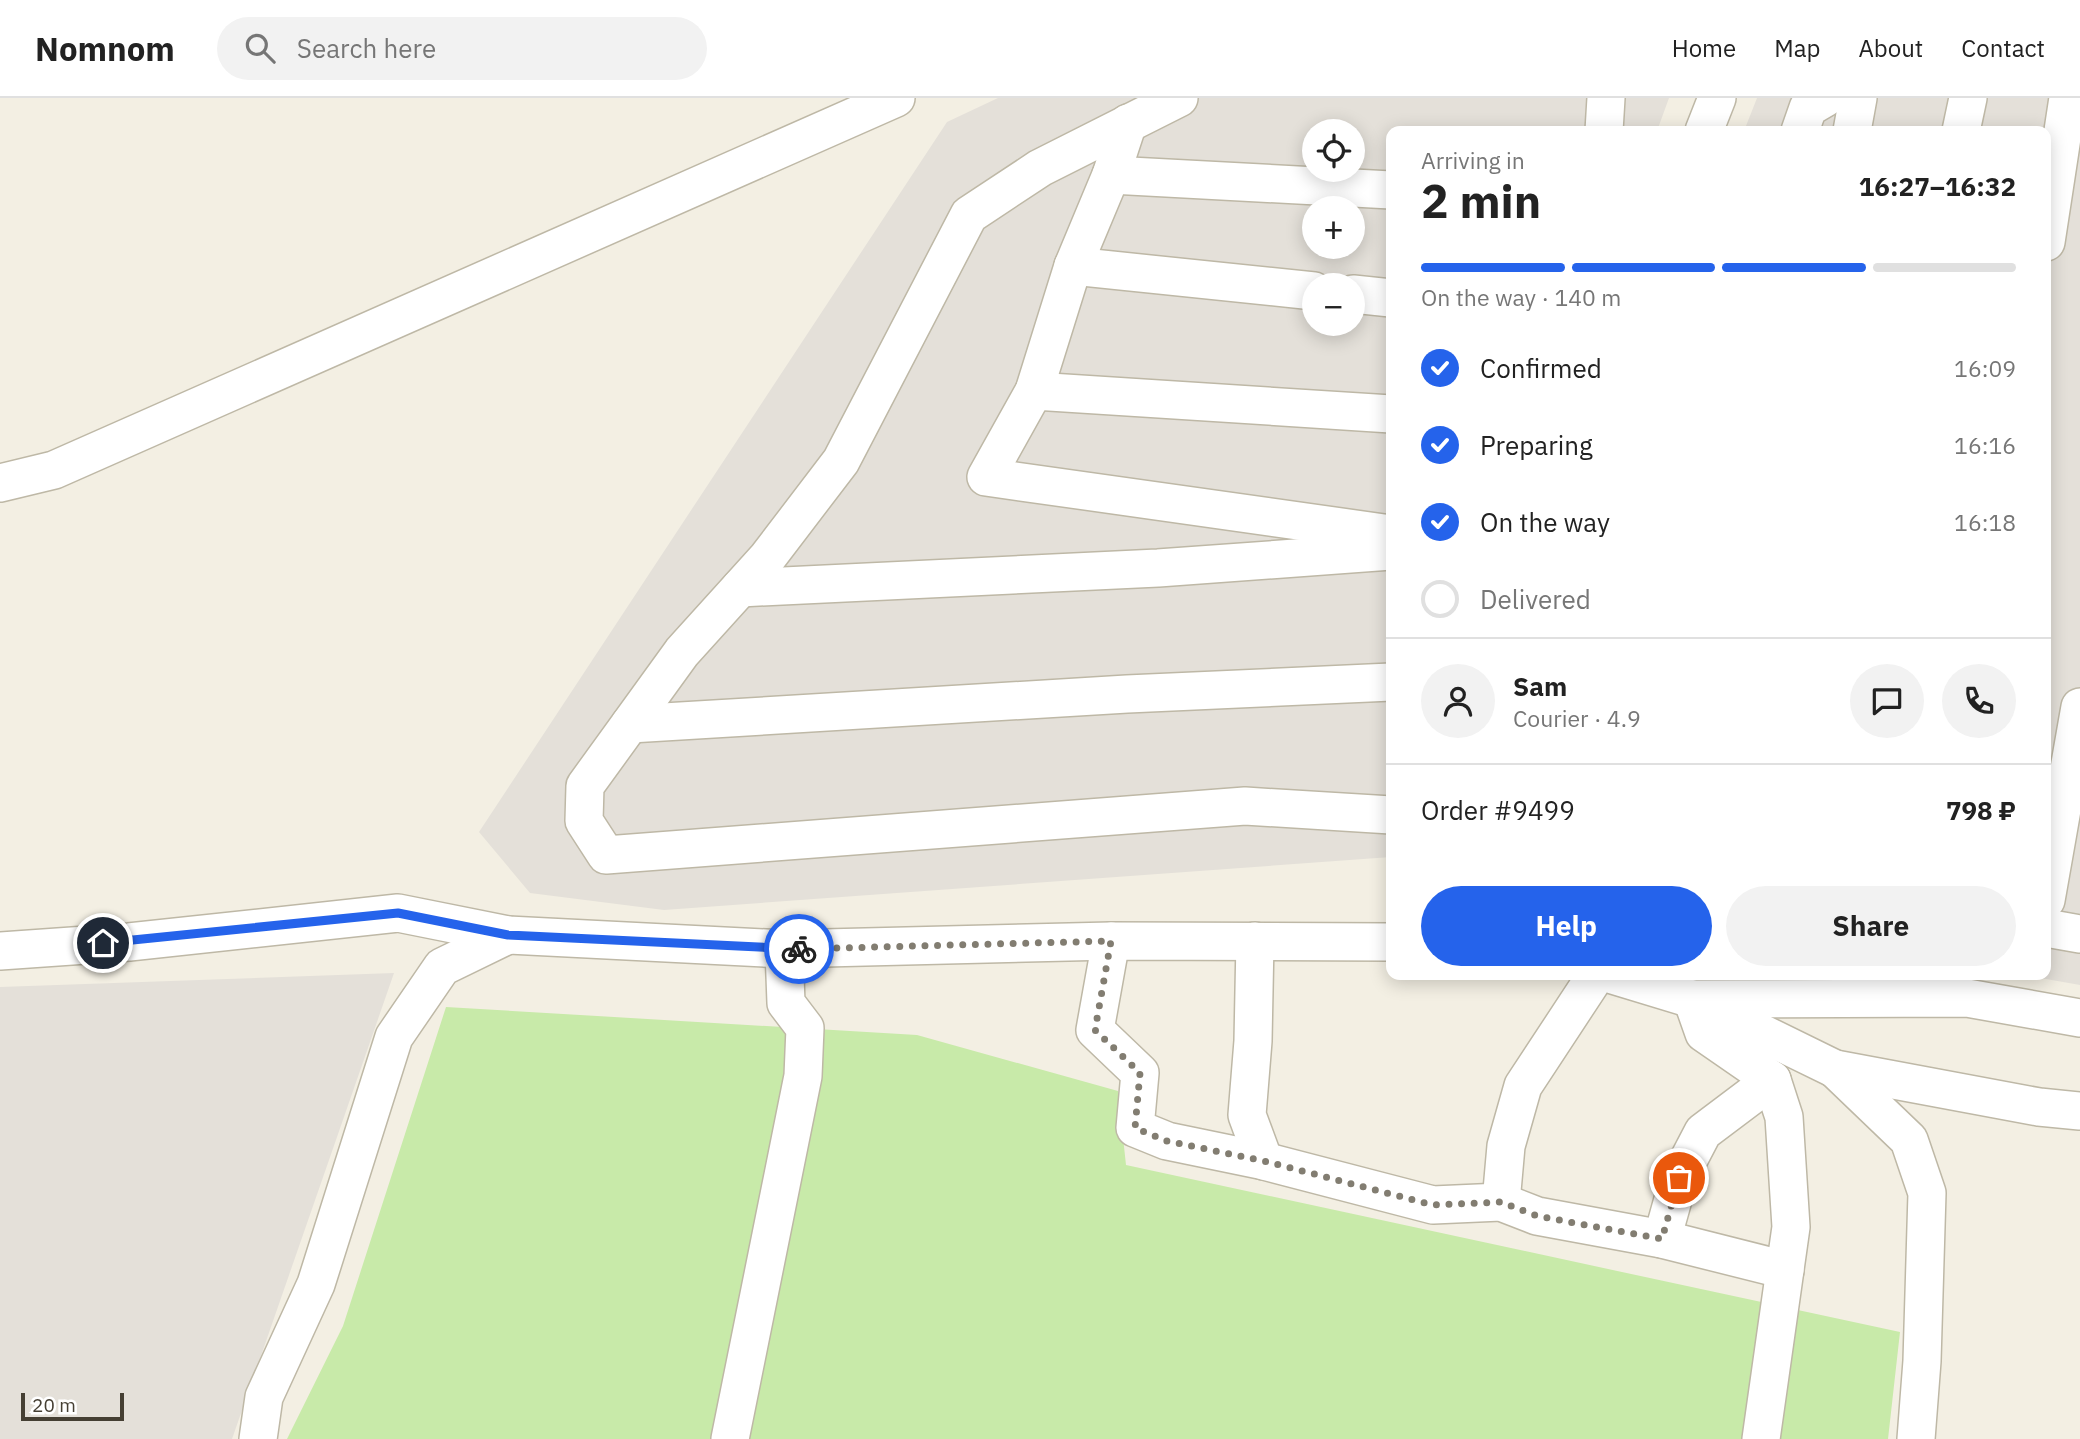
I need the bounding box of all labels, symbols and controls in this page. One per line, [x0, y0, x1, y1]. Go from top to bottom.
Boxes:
search box [217, 17, 707, 80]
text: Nomnom [35, 27, 175, 70]
icon: search [241, 29, 279, 67]
text: Search here [297, 31, 436, 65]
text: Home [1672, 32, 1736, 64]
text: Map [1774, 32, 1820, 64]
text: About [1858, 32, 1923, 64]
text: Contact [1961, 32, 2045, 64]
map controls [1302, 119, 1365, 336]
button: locate [1302, 119, 1365, 182]
text: Arriving in [1421, 145, 1525, 175]
text: 16:27–16:32 [1859, 169, 2016, 203]
text: 2 min [1421, 171, 1541, 231]
button: + [1302, 196, 1365, 259]
button: − [1302, 273, 1365, 336]
text: On the way · 140 m [1421, 282, 1621, 312]
icon: check [1421, 349, 1459, 387]
text: Confirmed [1480, 351, 1602, 385]
text: 16:09 [1954, 353, 2016, 383]
icon: check [1421, 426, 1459, 464]
text: Preparing [1480, 428, 1593, 462]
text: 16:16 [1954, 430, 2016, 460]
icon: check [1421, 503, 1459, 541]
text: On the way [1480, 505, 1610, 539]
text: 16:18 [1954, 507, 2016, 537]
text: Delivered [1480, 582, 1591, 616]
button: person [1421, 664, 1495, 738]
button: chat [1850, 664, 1924, 738]
button: phone [1942, 664, 2016, 738]
text: Sam [1513, 669, 1567, 703]
text: Courier · 4.9 [1513, 703, 1641, 733]
text: Order #9499 [1421, 793, 1575, 827]
text: 798 ₽ [1946, 793, 2016, 827]
button: Help [1421, 886, 1712, 966]
button: Share [1726, 886, 2016, 966]
pin [73, 913, 133, 973]
courier [764, 914, 834, 984]
icon: home [84, 924, 122, 962]
icon: bike [780, 930, 818, 968]
pin [1649, 1148, 1709, 1208]
icon: bag [1660, 1159, 1698, 1197]
scale bar [21, 1390, 124, 1422]
text: 20 m [32, 1393, 76, 1417]

